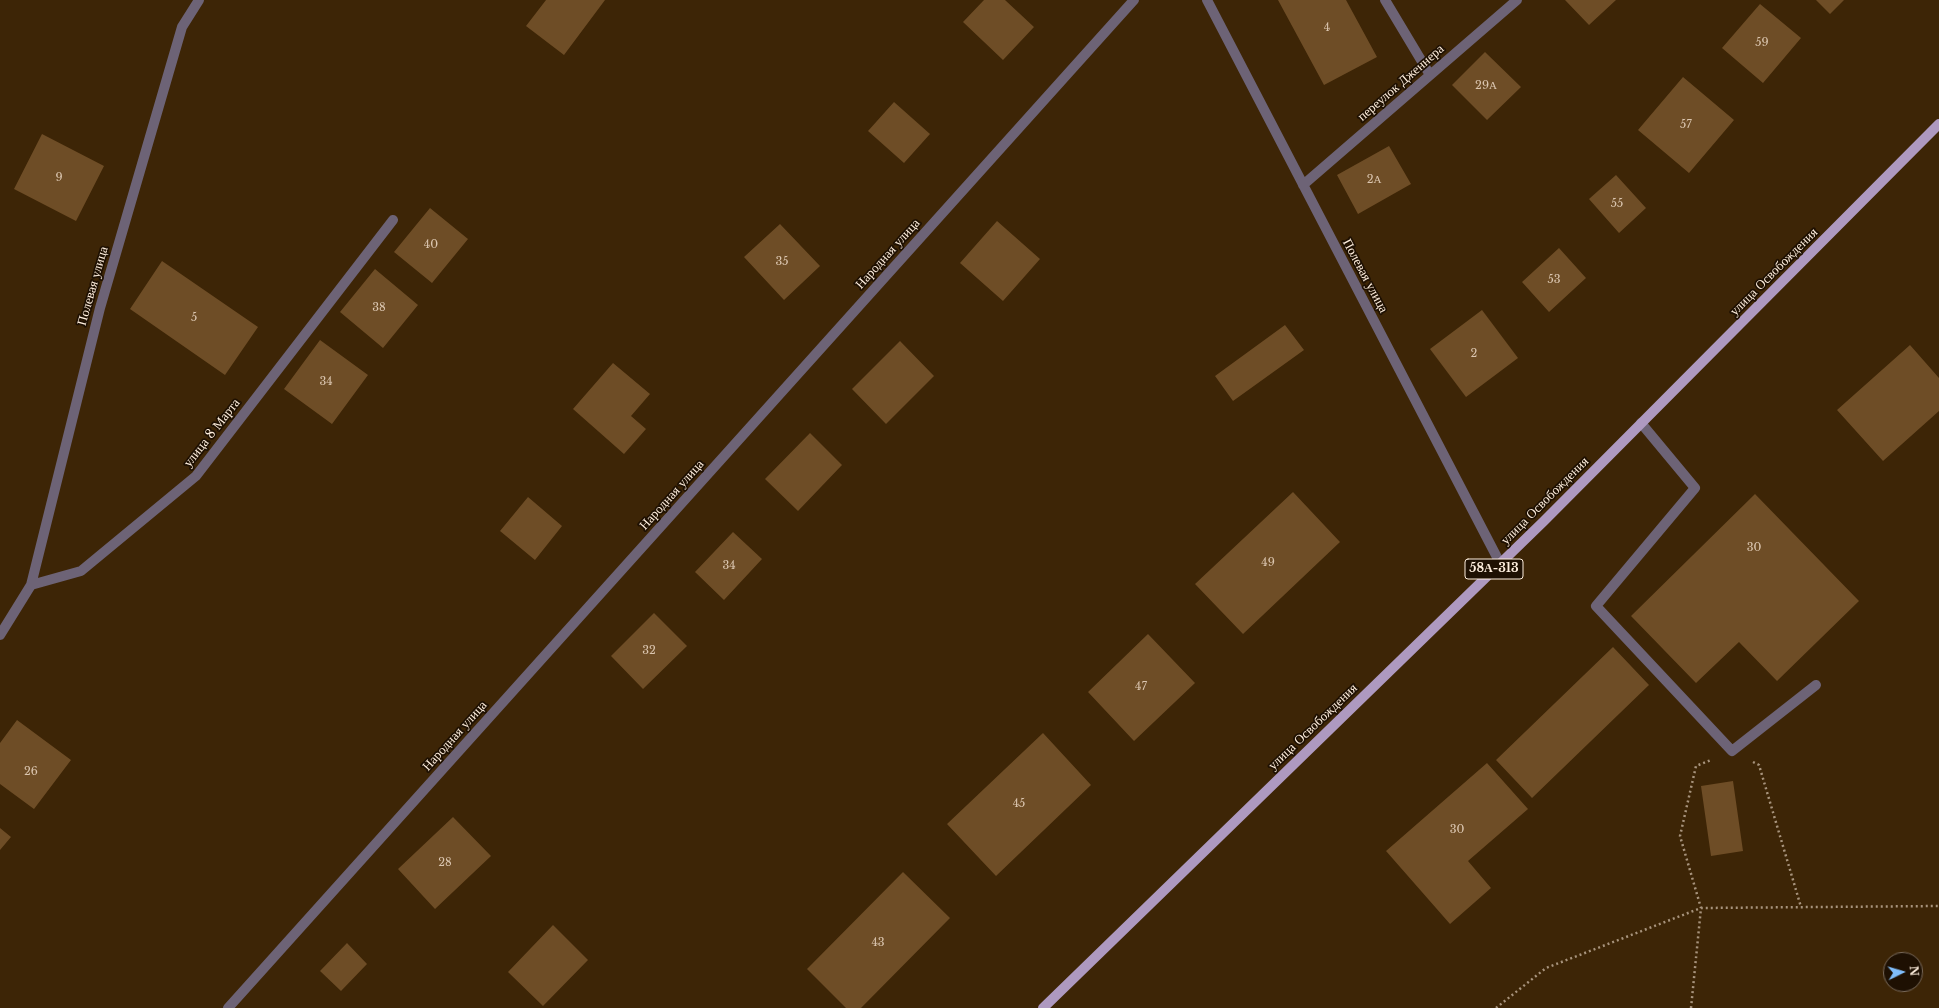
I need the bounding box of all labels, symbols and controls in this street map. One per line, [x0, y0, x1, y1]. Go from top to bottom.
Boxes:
house number: 4 [1324, 21, 1330, 35]
house number: 59 [1755, 36, 1769, 50]
street label: переулок Дженнера [1355, 41, 1447, 125]
house number: 29А [1475, 79, 1497, 93]
house number: 57 [1680, 118, 1692, 132]
house number: 9 [55, 171, 63, 185]
house number: 2А [1367, 173, 1381, 187]
house number: 55 [1611, 197, 1623, 211]
street label: Народная улица [852, 216, 924, 292]
street label: улица Освобождения [1727, 225, 1821, 319]
street label: Полевая улица [1339, 236, 1391, 316]
house number: 40 [424, 238, 438, 252]
street label: Полевая улица [74, 245, 112, 327]
house number: 35 [775, 255, 789, 269]
house number: 53 [1547, 273, 1561, 287]
house number: 38 [372, 301, 386, 315]
house number: 5 [191, 311, 197, 325]
house number: 2 [1471, 347, 1477, 361]
house number: 34 [319, 375, 333, 389]
street label: улица 8 Марта [180, 396, 244, 470]
street label: улица Освобождения [1498, 454, 1592, 548]
street label: Народная улица [636, 457, 708, 533]
house number: 30 [1747, 541, 1761, 555]
house number: 49 [1261, 556, 1275, 570]
house number: 34 [722, 559, 736, 573]
road number: 58А-313 [1465, 559, 1523, 579]
house number: 32 [642, 644, 656, 658]
house number: 47 [1135, 680, 1147, 694]
street label: улица Освобождения [1265, 681, 1361, 773]
street label: Народная улица [419, 698, 491, 774]
house number: 26 [24, 765, 38, 779]
house number: 45 [1013, 797, 1025, 811]
house number: 30 [1450, 823, 1464, 837]
house number: 28 [438, 856, 452, 870]
house number: 43 [871, 936, 885, 950]
north arrow [1883, 952, 1923, 992]
text: N [1907, 965, 1921, 977]

